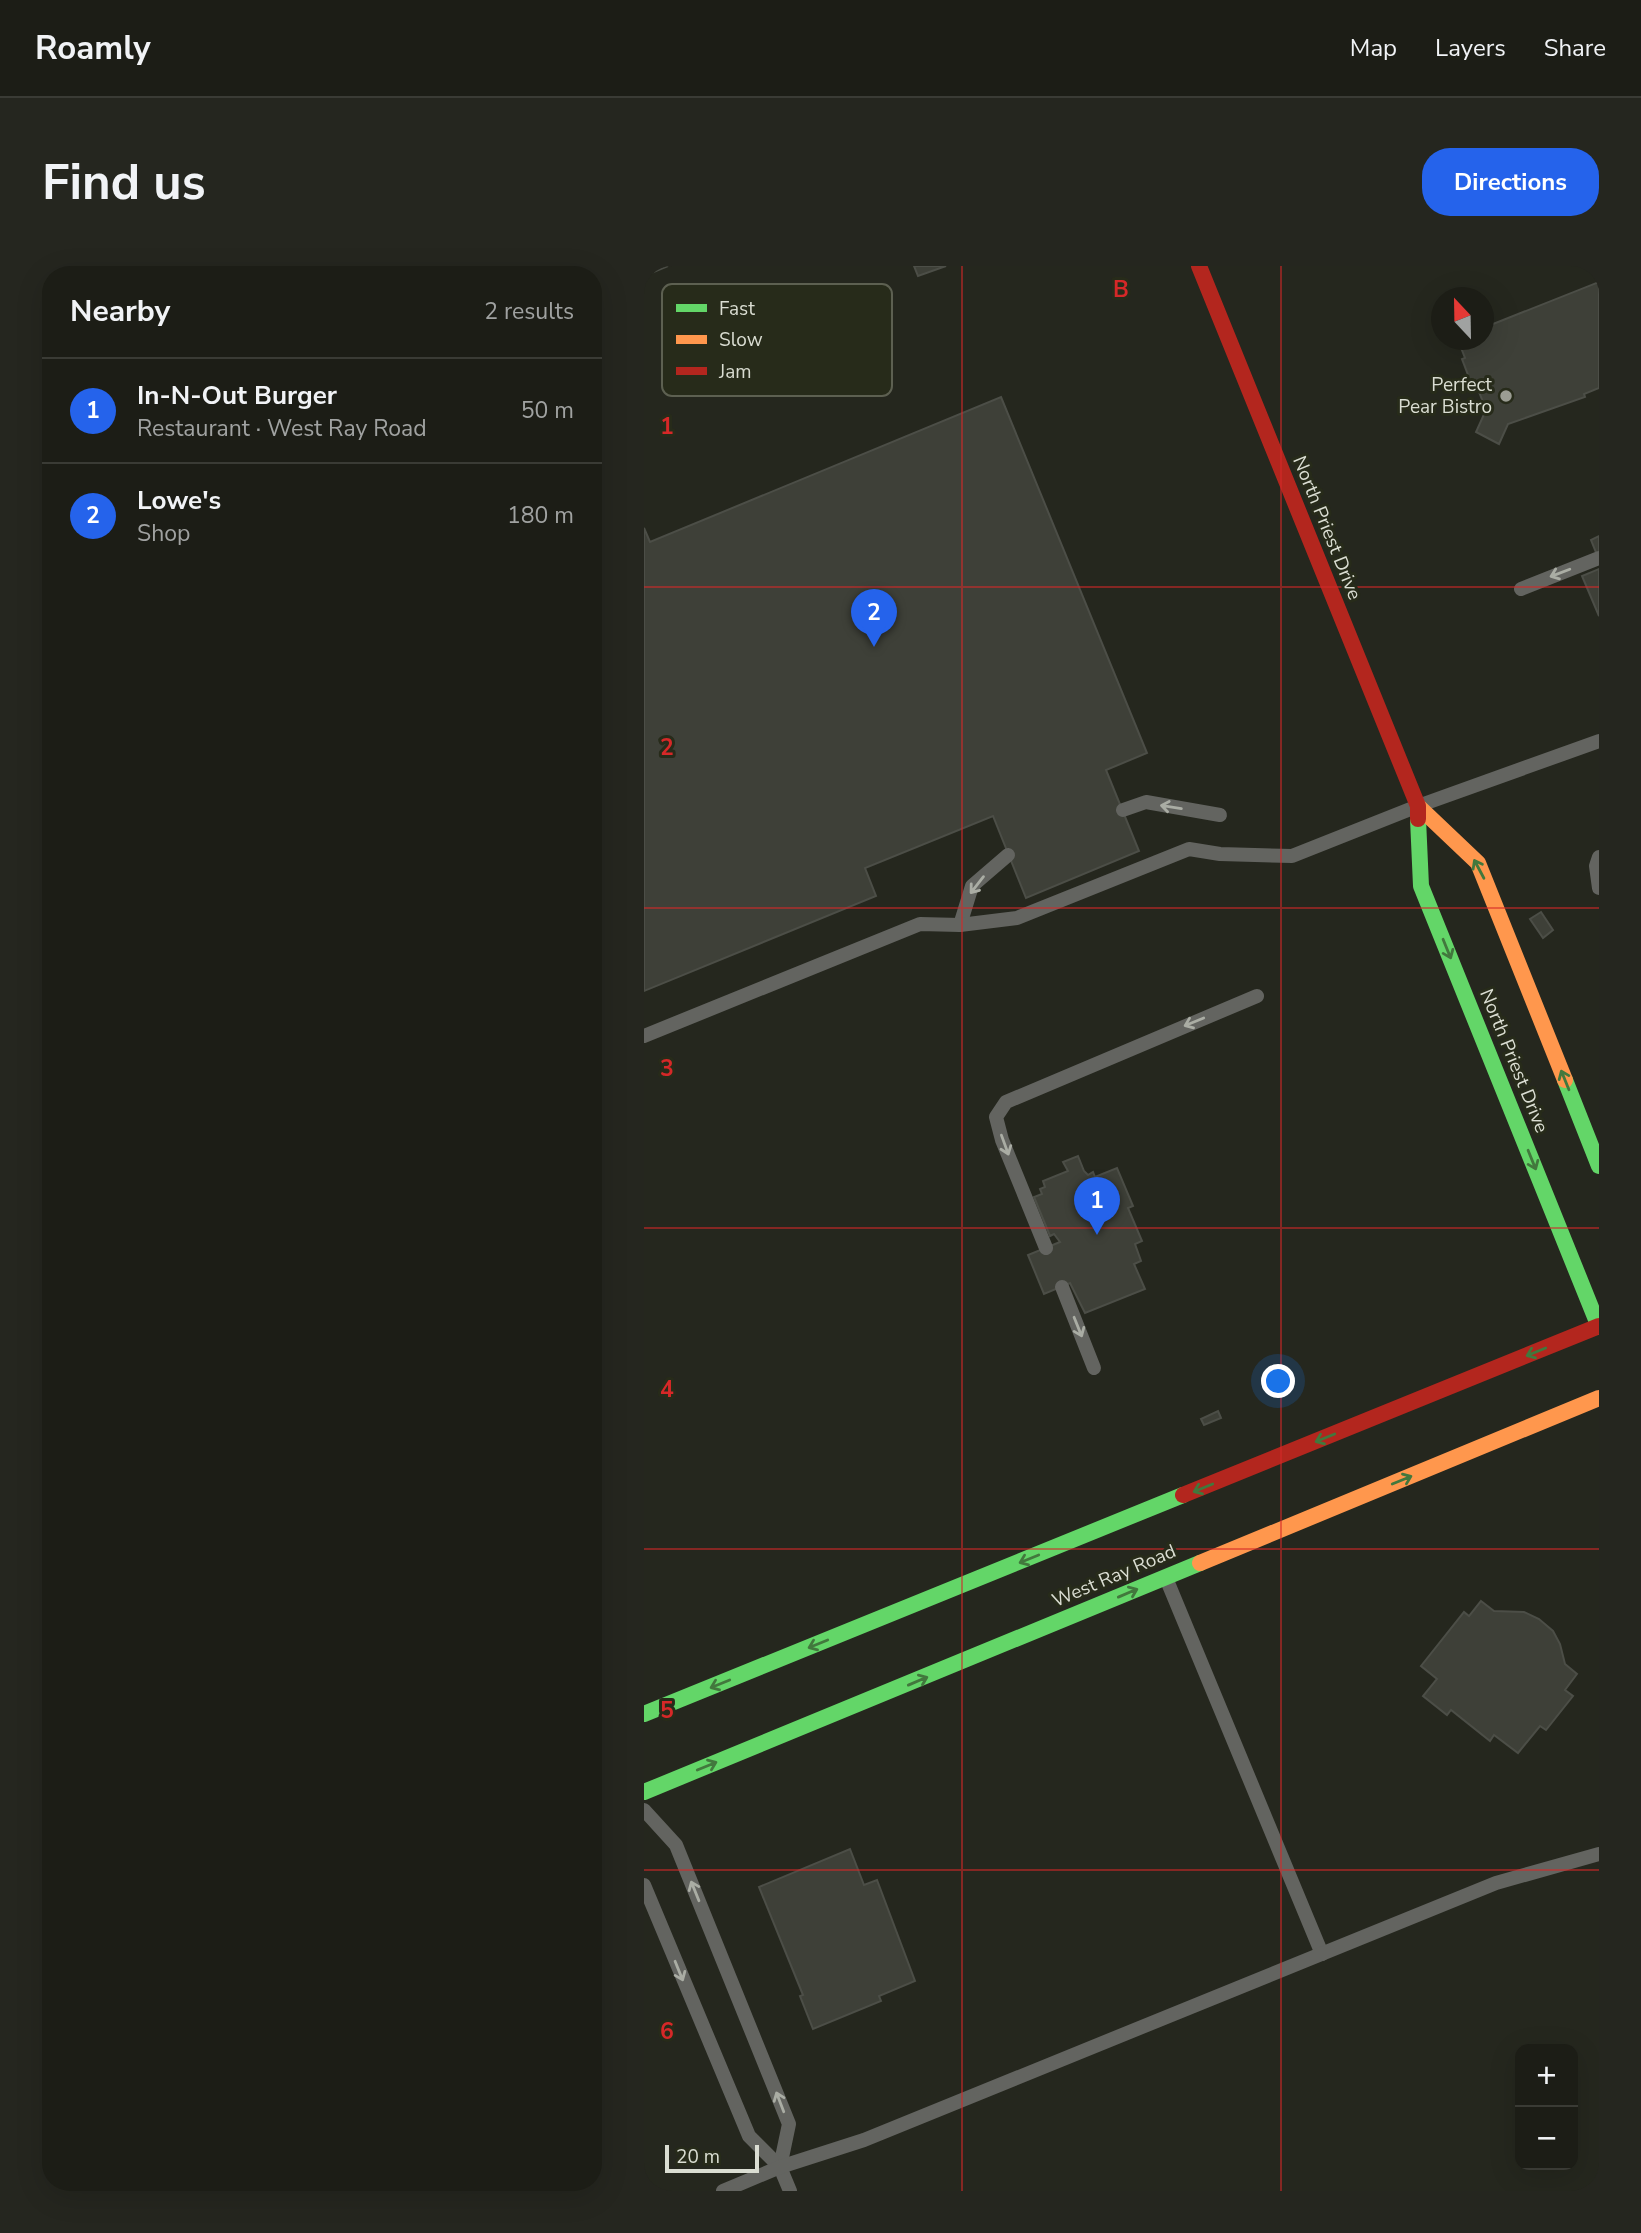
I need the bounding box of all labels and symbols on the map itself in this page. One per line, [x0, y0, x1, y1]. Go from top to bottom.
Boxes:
text: B [1113, 274, 1129, 305]
legend [662, 284, 892, 396]
north arrow [1431, 287, 1494, 350]
text: Fast [719, 296, 755, 322]
text: Slow [719, 327, 763, 353]
text: Jam [718, 359, 752, 385]
place label: Perfect Pear Bistro [1398, 372, 1492, 420]
marker: Perfect Pear Bistro [1498, 388, 1514, 404]
text: 1 [660, 411, 674, 442]
street label: North Priest Drive [1286, 452, 1368, 604]
one-way arrow [1549, 568, 1571, 581]
pin: 2 [851, 589, 897, 647]
text: 2 [660, 732, 674, 763]
one-way arrow [1160, 800, 1183, 813]
one-way arrow [1471, 860, 1485, 880]
one-way arrow [970, 875, 985, 894]
one-way arrow [1441, 938, 1454, 959]
street label: North Priest Drive [1473, 985, 1555, 1137]
one-way arrow [1184, 1016, 1205, 1029]
text: 3 [660, 1053, 674, 1084]
one-way arrow [1557, 1069, 1570, 1091]
one-way arrow [1000, 1134, 1012, 1156]
one-way arrow [1526, 1149, 1539, 1171]
pin: 1 [1074, 1177, 1120, 1235]
one-way arrow [1072, 1316, 1085, 1338]
one-way arrow [1525, 1346, 1547, 1359]
your location [1261, 1364, 1295, 1398]
text: 4 [660, 1374, 674, 1405]
one-way arrow [1315, 1432, 1336, 1445]
one-way arrow [1390, 1473, 1412, 1486]
one-way arrow [1193, 1482, 1214, 1495]
street label: West Ray Road [1048, 1538, 1180, 1614]
one-way arrow [1018, 1553, 1040, 1566]
one-way arrow [1116, 1585, 1138, 1598]
one-way arrow [808, 1639, 829, 1652]
one-way arrow [907, 1673, 928, 1686]
one-way arrow [709, 1678, 731, 1691]
text: 5 [660, 1695, 674, 1726]
one-way arrow [696, 1759, 718, 1772]
one-way arrow [688, 1880, 701, 1902]
one-way arrow [673, 1959, 686, 1981]
text: 6 [660, 2016, 674, 2047]
one-way arrow [773, 2091, 786, 2113]
scale bar [665, 2142, 760, 2174]

